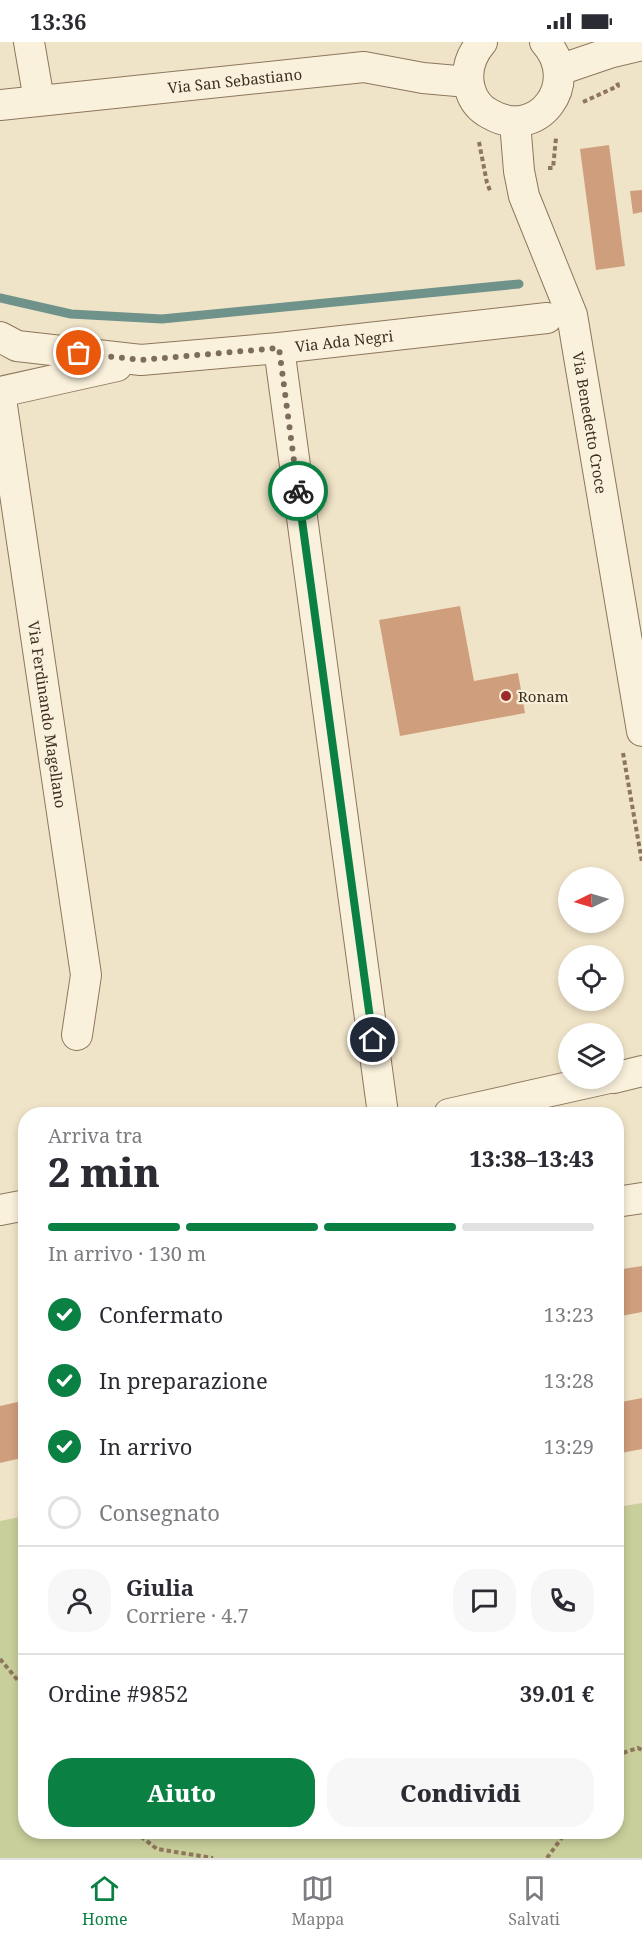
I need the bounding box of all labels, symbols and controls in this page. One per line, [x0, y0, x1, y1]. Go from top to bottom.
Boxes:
text: 13:36 [30, 6, 86, 36]
street label: Via San Sebastiano [167, 64, 303, 97]
street label: Via Ada Negri [294, 325, 394, 356]
pin [53, 327, 104, 378]
icon: bag [62, 336, 95, 369]
street label: Via Benedetto Croce [568, 350, 612, 495]
courier [268, 461, 328, 521]
icon: bike [282, 475, 315, 508]
street label: Via Ferdinando Magellano [24, 620, 71, 809]
place label: Ronam [518, 686, 569, 706]
marker: Ronam [499, 689, 513, 703]
north arrow [558, 867, 624, 933]
map controls [558, 867, 624, 1089]
button: locate [558, 945, 624, 1011]
pin [347, 1014, 398, 1065]
icon: home [356, 1023, 389, 1056]
button: layers [558, 1023, 624, 1089]
text: Arriva tra [48, 1122, 143, 1149]
text: 13:38–13:43 [470, 1143, 594, 1173]
text: 2 min [48, 1145, 160, 1198]
text: In arrivo · 130 m [48, 1240, 206, 1267]
icon: check [48, 1298, 81, 1331]
text: Confermato [99, 1299, 223, 1329]
text: 13:23 [544, 1301, 594, 1328]
icon: check [48, 1364, 81, 1397]
text: In preparazione [99, 1365, 268, 1395]
text: 13:28 [544, 1367, 594, 1394]
icon: check [48, 1430, 81, 1463]
text: In arrivo [99, 1431, 193, 1461]
text: 13:29 [544, 1433, 594, 1460]
text: Consegnato [99, 1497, 220, 1527]
button: person [48, 1569, 111, 1632]
button: chat [453, 1569, 516, 1632]
button: phone [531, 1569, 594, 1632]
text: Giulia [126, 1572, 194, 1602]
text: Corriere · 4.7 [126, 1602, 249, 1629]
text: Ordine #9852 [48, 1678, 188, 1708]
text: 39.01 € [520, 1678, 594, 1708]
button: Aiuto [48, 1758, 315, 1827]
button: Condividi [327, 1758, 594, 1827]
tab: Home [82, 1872, 128, 1930]
tab: Mappa [292, 1872, 344, 1930]
tab: Salvati [508, 1872, 560, 1930]

